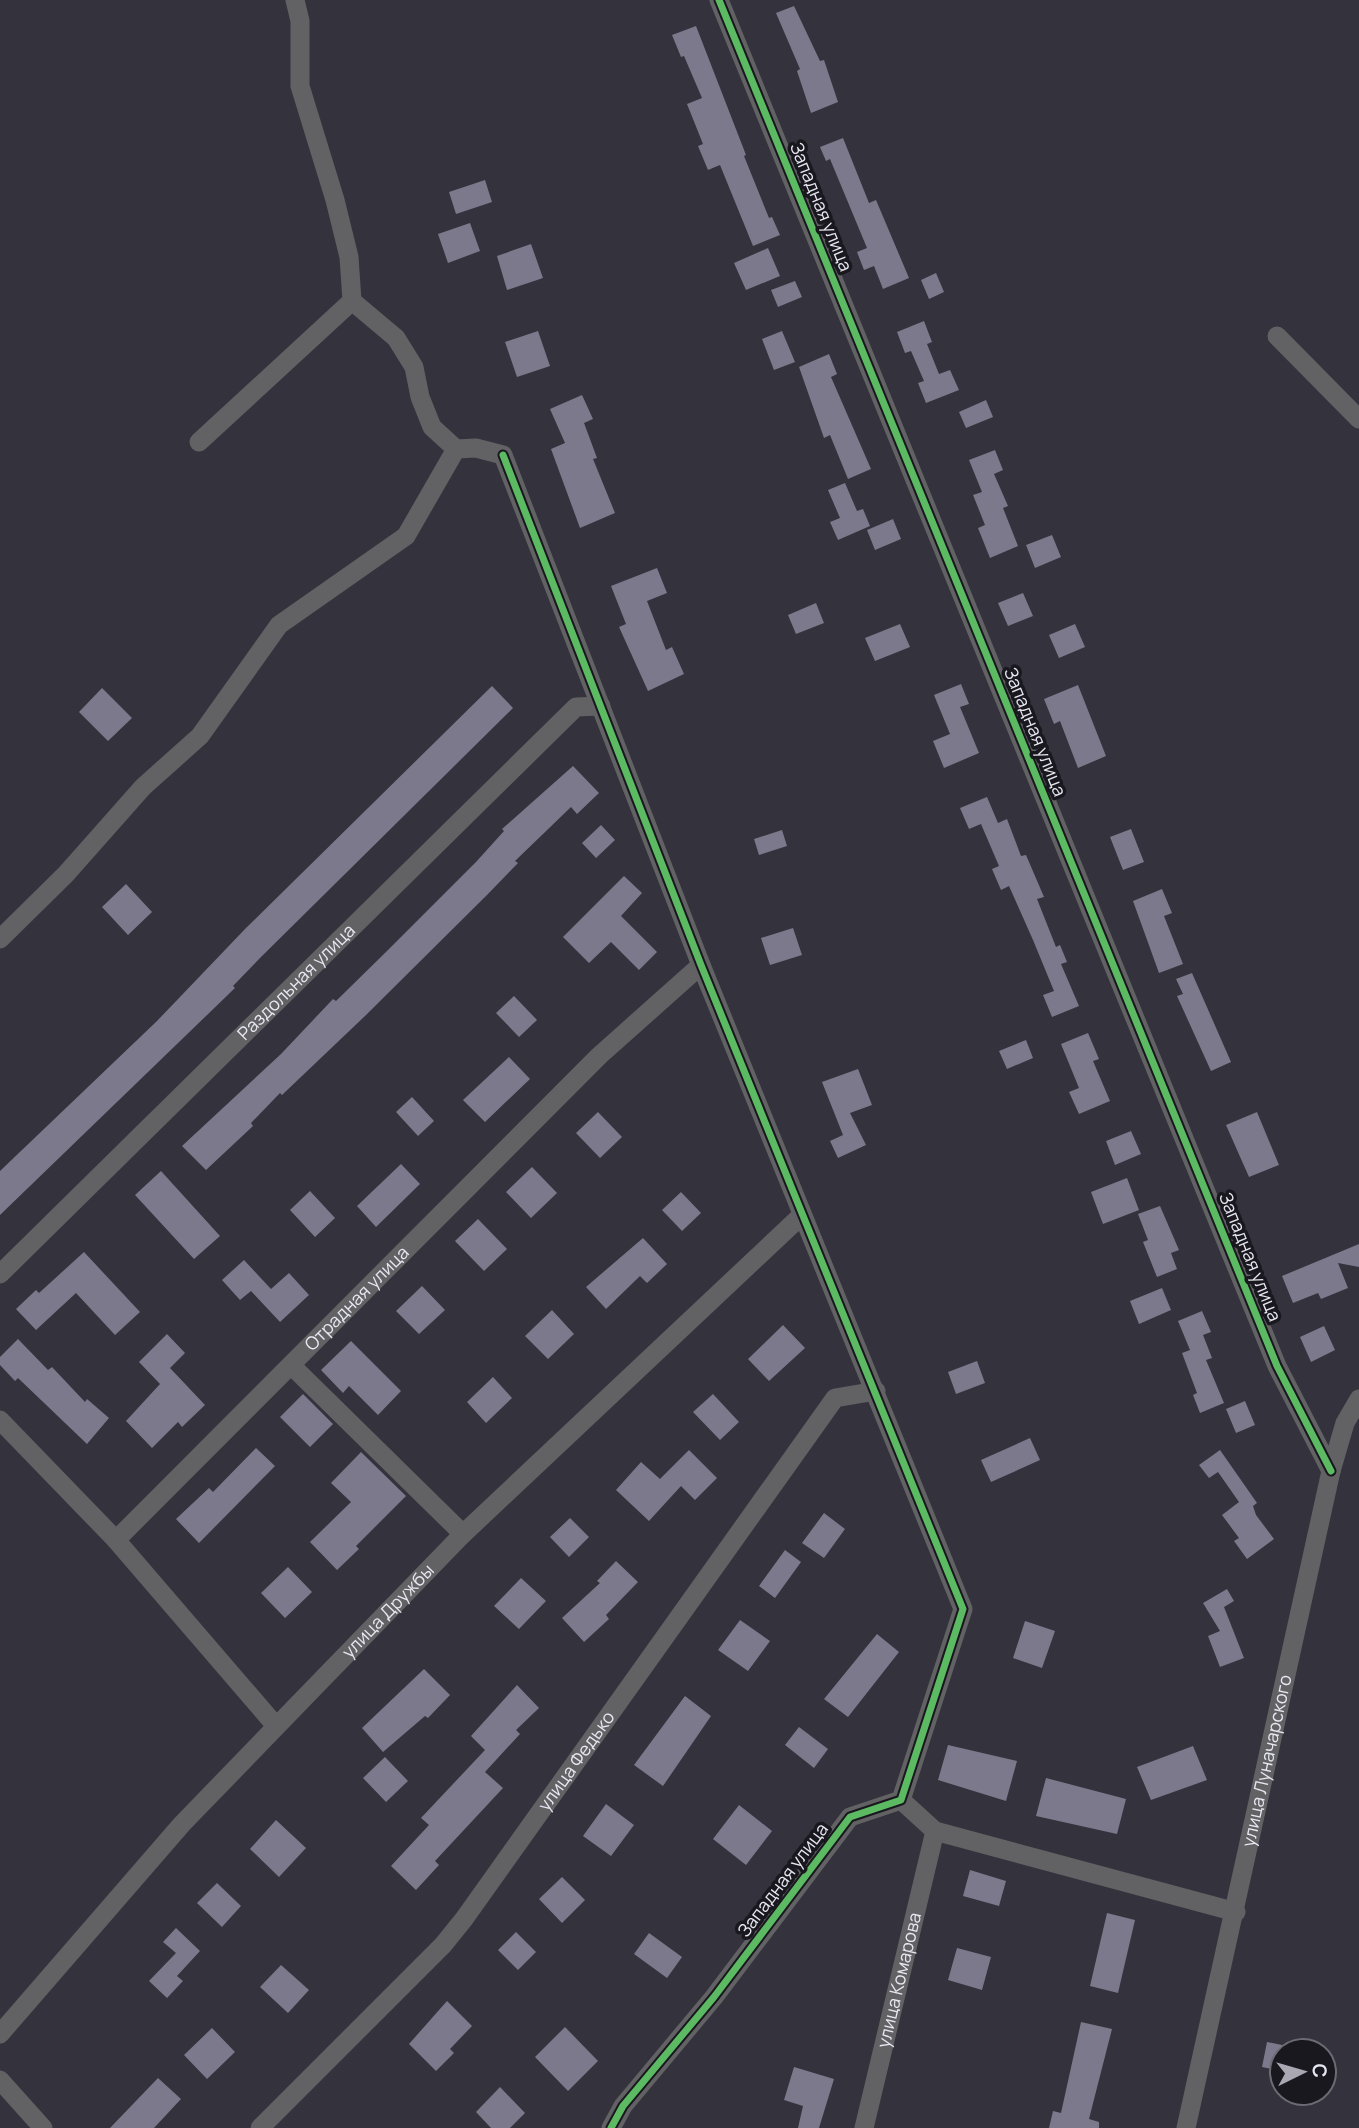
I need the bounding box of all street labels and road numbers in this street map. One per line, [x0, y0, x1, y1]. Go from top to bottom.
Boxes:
street label: Западная улица [785, 139, 859, 275]
street label: Западная улица [999, 664, 1073, 800]
street label: Раздольная улица [232, 918, 360, 1045]
street label: Западная улица [1214, 1189, 1288, 1325]
street label: Отрадная улица [299, 1240, 414, 1355]
street label: улица Дружбы [336, 1558, 439, 1663]
street label: улица Луначарского [1235, 1672, 1297, 1849]
street label: улица Федько [532, 1706, 619, 1815]
street label: Западная улица [731, 1818, 833, 1941]
street label: улица Комарова [871, 1910, 926, 2050]

